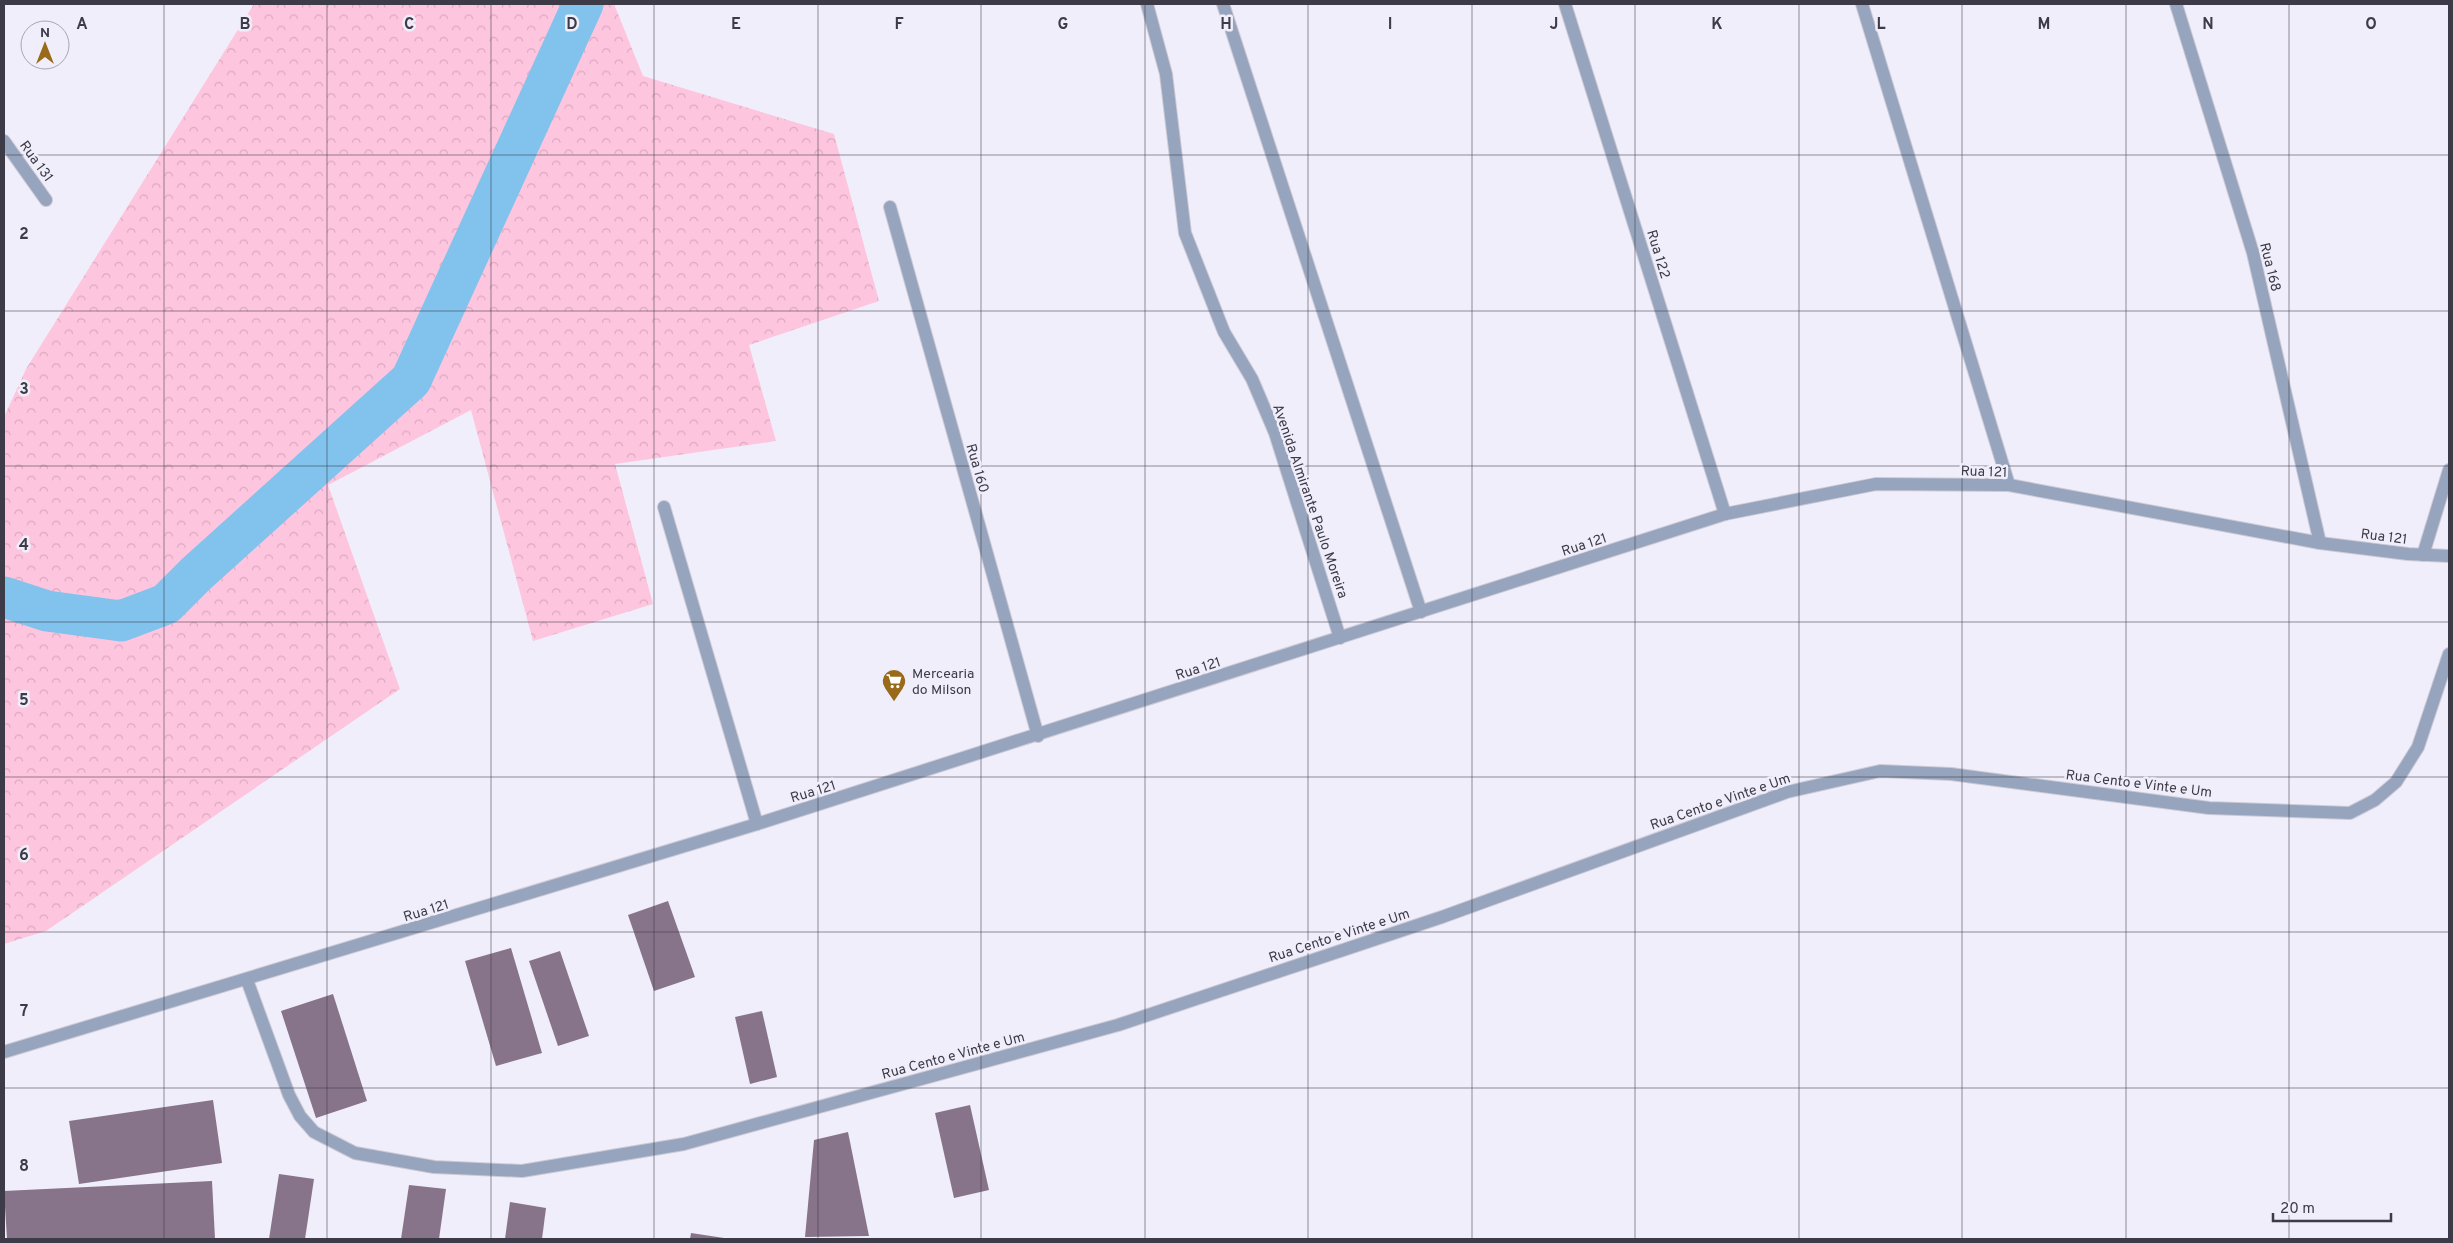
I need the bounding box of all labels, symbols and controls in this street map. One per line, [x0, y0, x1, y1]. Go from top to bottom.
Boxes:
text: A [76, 15, 88, 35]
text: B [239, 15, 251, 35]
text: C [404, 15, 414, 35]
text: D [566, 15, 578, 35]
text: E [731, 15, 741, 35]
text: F [894, 15, 904, 35]
text: G [1058, 15, 1068, 35]
text: H [1220, 15, 1232, 35]
text: I [1388, 15, 1392, 35]
text: J [1550, 15, 1558, 35]
text: K [1711, 15, 1723, 35]
text: L [1876, 15, 1886, 35]
text: M [2038, 15, 2050, 35]
text: N [2202, 15, 2214, 35]
text: O [2365, 15, 2377, 35]
north arrow [20, 20, 70, 70]
text: N [40, 25, 50, 42]
street label: Rua 131 [15, 138, 56, 186]
text: 2 [19, 225, 29, 245]
street label: Rua 122 [1642, 228, 1673, 281]
street label: Rua 168 [2255, 241, 2284, 294]
text: 3 [19, 380, 29, 400]
street label: Avenida Almirante Paulo Moreira [1268, 402, 1351, 601]
street label: Rua 160 [961, 442, 992, 495]
street label: Rua 121 [1960, 463, 2008, 482]
street label: Rua 121 [2360, 526, 2408, 549]
street label: Rua 121 [1560, 530, 1609, 561]
text: 4 [19, 536, 29, 556]
street label: Rua 121 [1174, 654, 1223, 685]
place label: Mercearia do Milson [912, 666, 974, 699]
supermarket icon: Mercearia do Milson [881, 668, 907, 702]
text: 5 [19, 691, 29, 711]
street label: Rua Cento e Vinte e Um [2065, 767, 2213, 802]
street label: Rua Cento e Vinte e Um [1648, 770, 1793, 834]
street label: Rua 121 [789, 777, 838, 807]
text: 6 [19, 846, 29, 866]
street label: Rua 121 [402, 896, 451, 926]
street label: Rua Cento e Vinte e Um [1267, 906, 1412, 967]
text: 7 [20, 1002, 28, 1022]
street label: Rua Cento e Vinte e Um [880, 1029, 1027, 1084]
text: 8 [19, 1157, 29, 1177]
scale bar [2273, 1190, 2390, 1222]
text: 20 m [2280, 1200, 2315, 1219]

